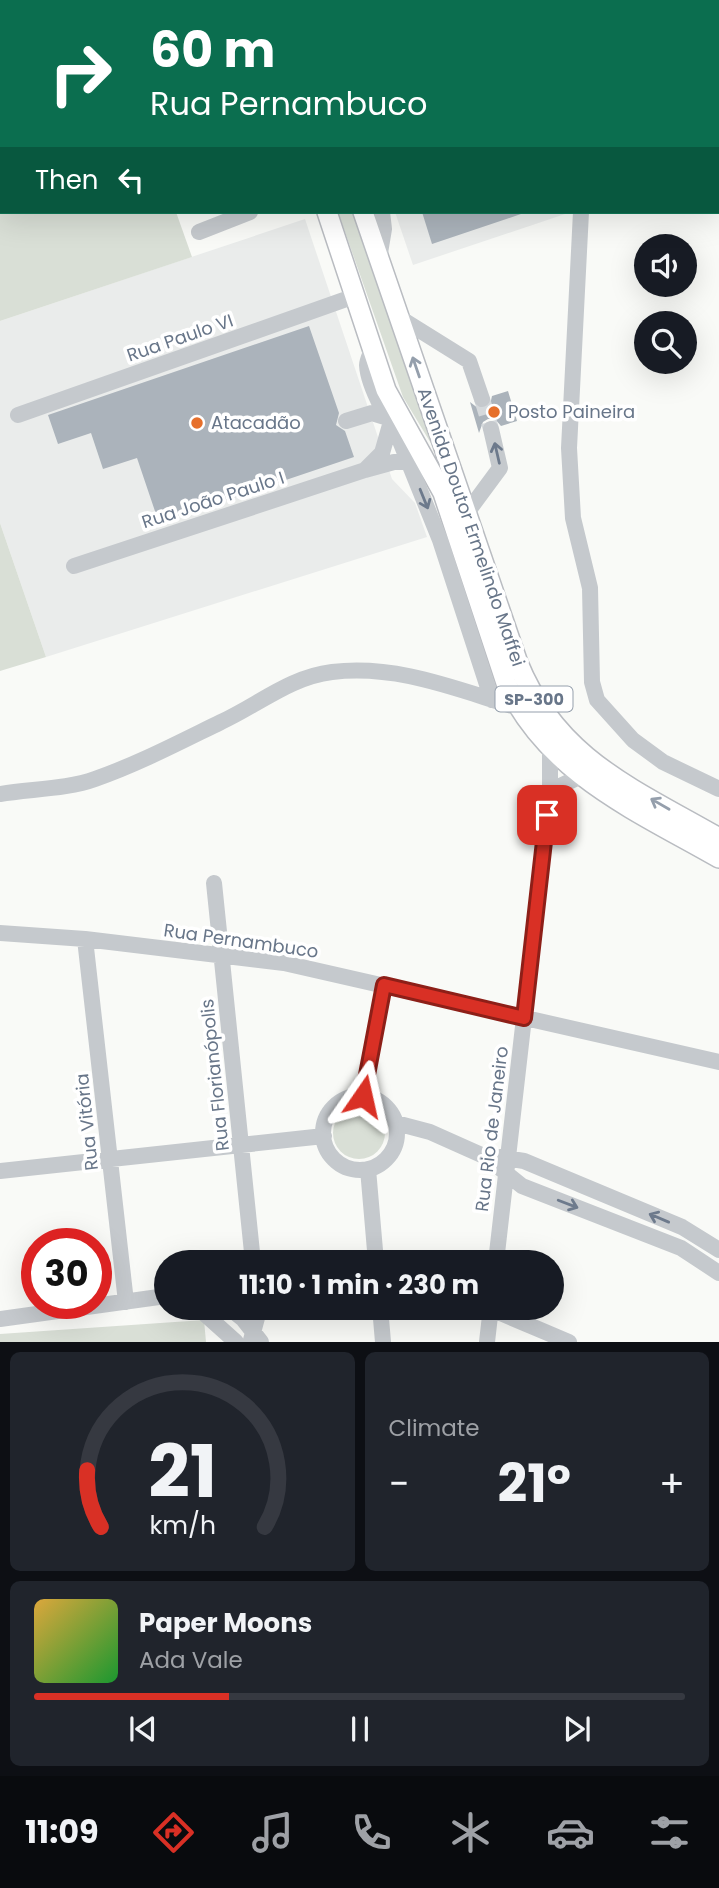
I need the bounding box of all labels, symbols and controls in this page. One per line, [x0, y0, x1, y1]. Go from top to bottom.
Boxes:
text: 60 m [150, 16, 275, 84]
icon: right [35, 28, 126, 119]
text: Rua Pernambuco [150, 81, 428, 126]
icon: left [112, 161, 150, 199]
text: Then [35, 162, 98, 198]
map controls [634, 234, 697, 374]
button: sound [634, 234, 697, 297]
street label: Rua Paulo VI [123, 308, 236, 367]
button: search [634, 311, 697, 374]
one-way arrow [409, 357, 422, 379]
street label: Avenida Doutor Ermelindo Maffei [412, 384, 531, 670]
place label: Posto Paineira [508, 399, 635, 424]
marker: Posto Paineira [486, 404, 502, 420]
place label: Atacadão [211, 410, 301, 435]
marker: Atacadão [189, 415, 205, 431]
one-way arrow [490, 442, 503, 464]
street label: Rua João Paulo I [138, 465, 287, 534]
one-way arrow [418, 488, 431, 510]
road number: SP-300 [496, 686, 572, 712]
pin [517, 785, 577, 845]
icon: arrive [528, 796, 566, 834]
one-way arrow [650, 796, 670, 810]
street label: Rua Pernambuco [162, 917, 320, 964]
street label: Rua Florianópolis [194, 998, 235, 1152]
street label: Rua Rio de Janeiro [469, 1045, 514, 1213]
position arrow [326, 1059, 400, 1133]
street label: Rua Vitória [69, 1072, 104, 1172]
one-way arrow [556, 1198, 578, 1211]
one-way arrow [649, 1210, 670, 1223]
speed limit sign: 30 [21, 1228, 112, 1319]
text: 11:10 · 1 min · 230 m [239, 1267, 479, 1303]
text: Climate [389, 1412, 479, 1444]
text: 21 [148, 1422, 217, 1523]
text: 21° [498, 1447, 571, 1520]
text: − [389, 1457, 409, 1510]
text: + [659, 1457, 685, 1510]
text: km/h [149, 1508, 216, 1543]
text: Paper Moons [139, 1605, 312, 1641]
text: Ada Vale [139, 1644, 243, 1676]
icon: previous [124, 1710, 162, 1748]
icon: pause [341, 1710, 379, 1748]
icon: next [558, 1710, 596, 1748]
icon: directions [149, 1808, 198, 1857]
icon: music [248, 1808, 297, 1857]
icon: phone [347, 1808, 396, 1857]
icon: climate [446, 1808, 495, 1857]
icon: car [546, 1808, 595, 1857]
icon: filters [645, 1808, 694, 1857]
text: 11:09 [25, 1809, 99, 1854]

